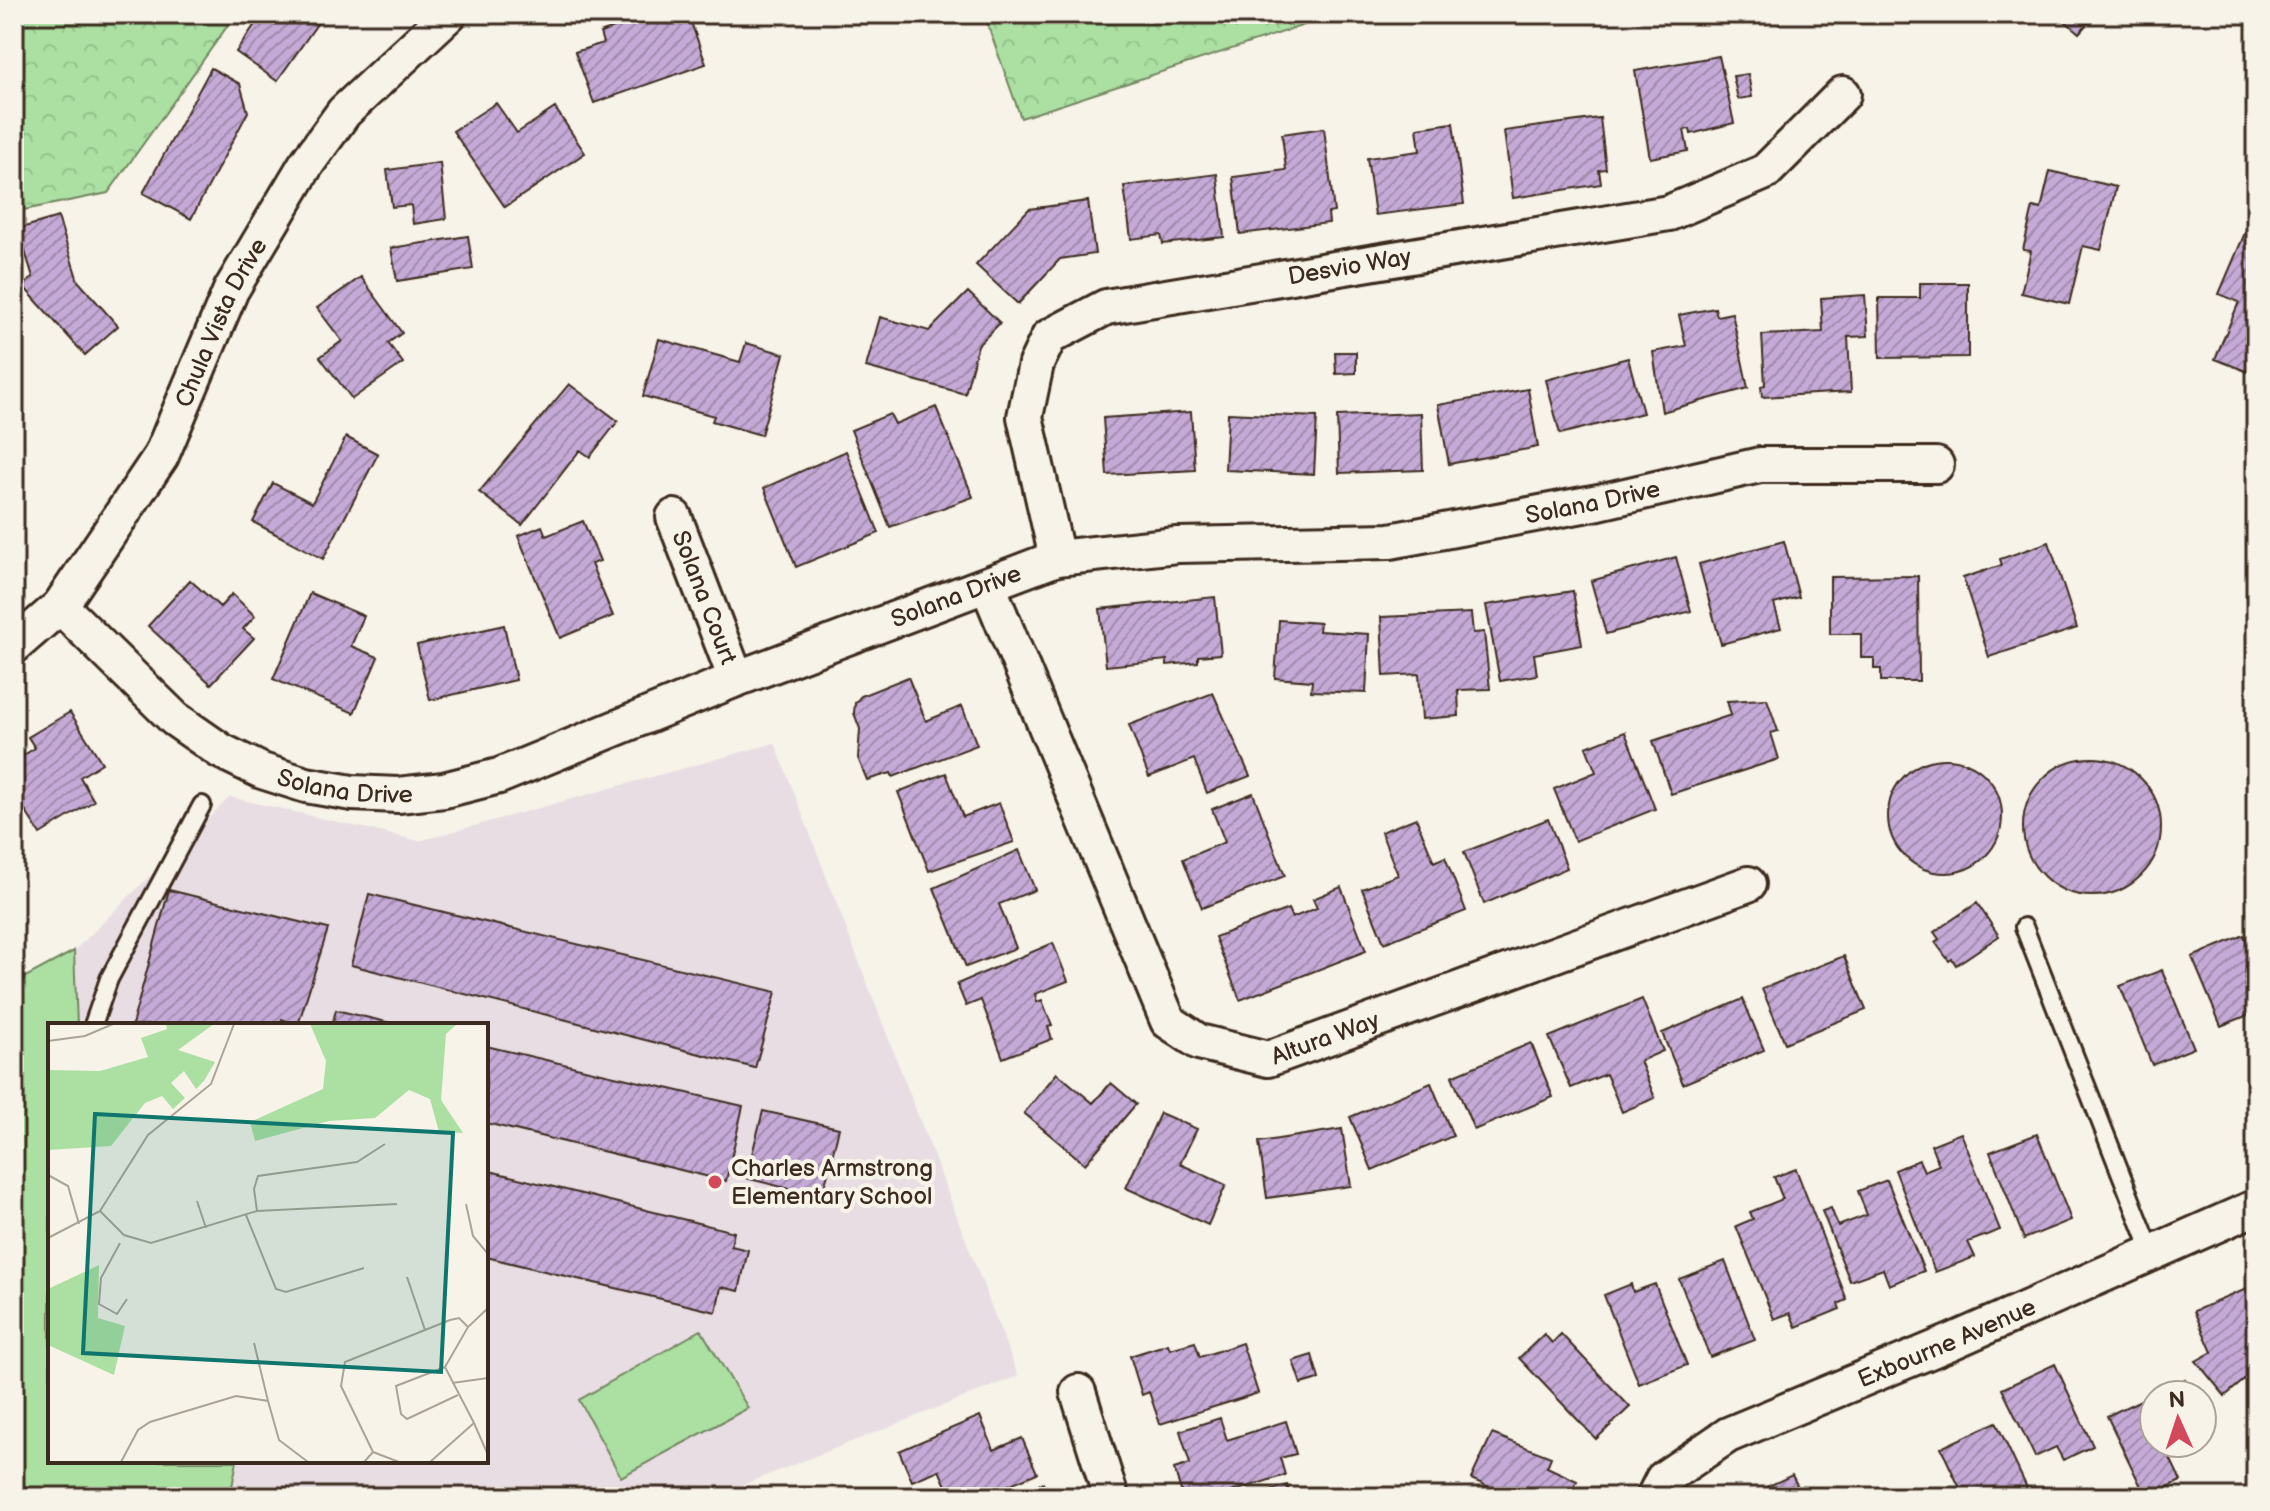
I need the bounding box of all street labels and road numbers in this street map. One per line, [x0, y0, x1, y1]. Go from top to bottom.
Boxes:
street label: Chula Vista Drive [169, 233, 274, 412]
street label: Desvio Way [1286, 242, 1414, 291]
street label: Solana Drive [1523, 474, 1663, 530]
street label: Solana Court [666, 527, 743, 669]
street label: Solana Drive [887, 559, 1025, 634]
street label: Solana Drive [273, 763, 414, 810]
street label: Altura Way [1267, 1006, 1383, 1072]
street label: Exbourne Avenue [1854, 1292, 2040, 1394]

